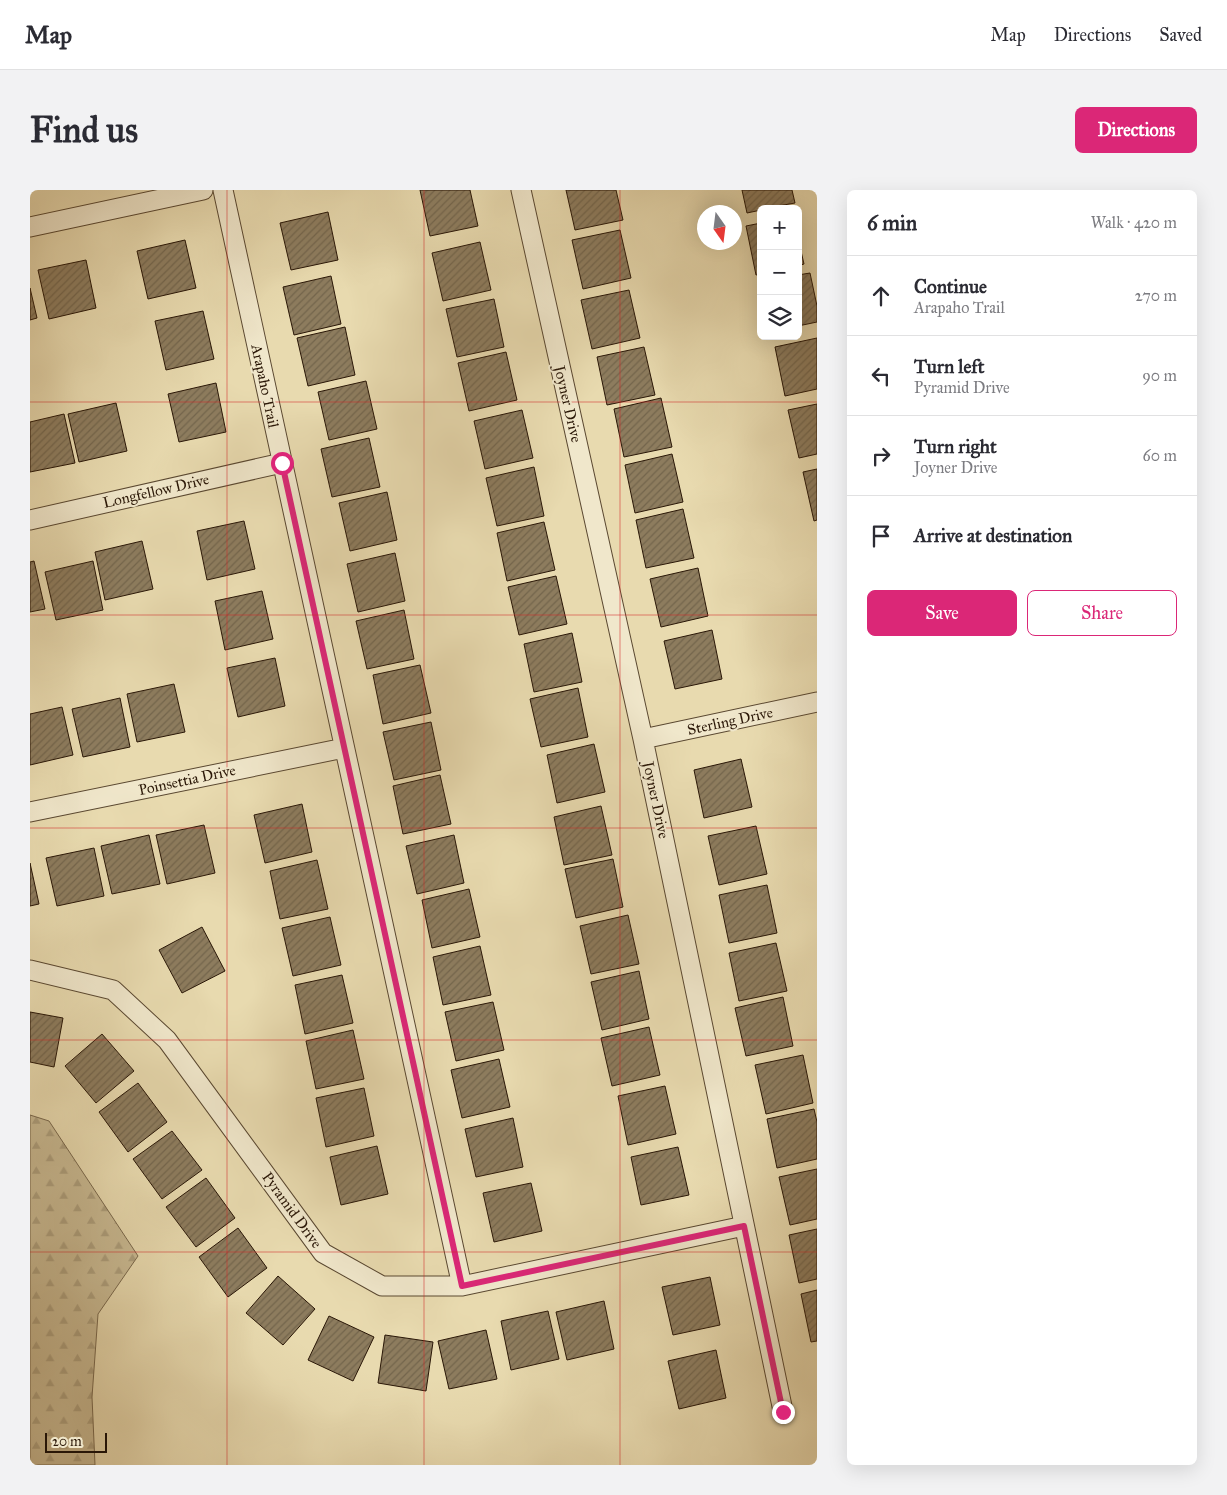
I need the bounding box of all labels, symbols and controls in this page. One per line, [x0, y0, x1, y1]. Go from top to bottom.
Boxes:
text: Map [25, 20, 72, 50]
text: Map [990, 24, 1026, 46]
text: Directions [1054, 24, 1131, 46]
text: Saved [1159, 24, 1202, 46]
button: Directions [1075, 107, 1197, 153]
text: Find us [30, 109, 138, 152]
north arrow [697, 205, 742, 250]
map controls [757, 205, 802, 340]
button: + [757, 205, 802, 250]
text: 6 min [867, 210, 917, 236]
text: Walk · 420 m [1091, 213, 1177, 232]
button: − [757, 250, 802, 295]
text: Continue [914, 275, 987, 298]
icon: ahead [867, 282, 895, 310]
text: 270 m [1135, 286, 1177, 305]
button: layers [757, 295, 802, 340]
text: Arapaho Trail [914, 298, 1005, 317]
street label: Arapaho Trail [247, 342, 283, 430]
text: Turn left [914, 355, 984, 378]
street label: Joyner Drive [549, 362, 586, 444]
icon: left [867, 362, 895, 390]
text: 90 m [1142, 366, 1177, 385]
text: Pyramid Drive [914, 378, 1010, 397]
text: Turn right [914, 435, 997, 458]
icon: right [867, 442, 895, 470]
text: 60 m [1143, 446, 1177, 465]
route start [271, 452, 294, 475]
text: Joyner Drive [914, 458, 997, 477]
street label: Longfellow Drive [101, 470, 211, 512]
icon: arrive [867, 522, 895, 550]
text: Arrive at destination [914, 524, 1072, 547]
button: Save [867, 590, 1017, 636]
button: Share [1027, 590, 1177, 636]
street label: Sterling Drive [686, 703, 774, 739]
street label: Joyner Drive [638, 758, 673, 840]
street label: Poinsettia Drive [137, 761, 237, 799]
street label: Pyramid Drive [258, 1168, 326, 1252]
route end [772, 1401, 795, 1424]
scale bar [45, 1430, 108, 1453]
text: 20 m [52, 1433, 82, 1450]

